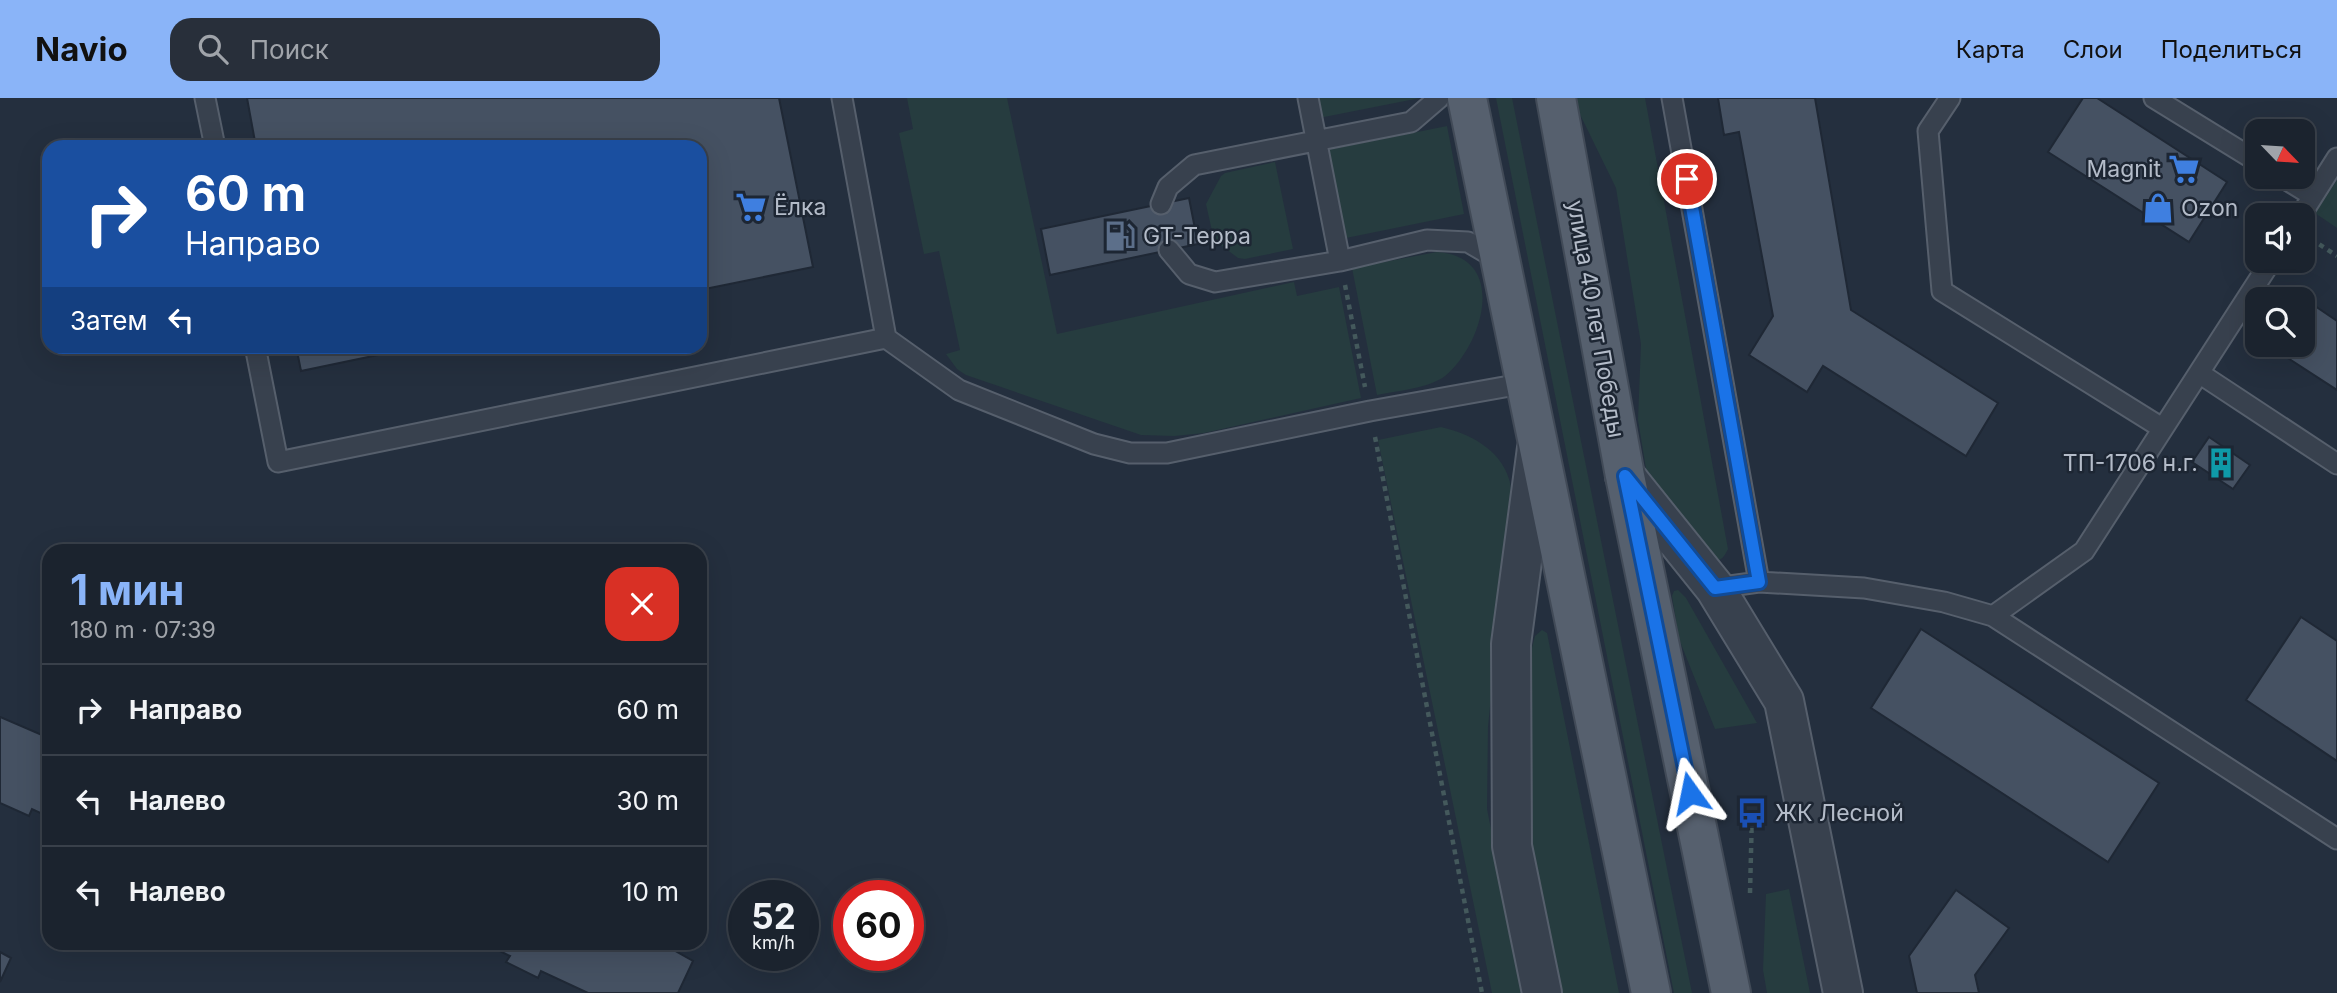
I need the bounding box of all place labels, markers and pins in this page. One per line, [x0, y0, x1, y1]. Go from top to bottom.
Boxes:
pin [1657, 149, 1717, 209]
supermarket icon: Magnit [2167, 152, 2201, 186]
place label: Magnit [2087, 155, 2161, 183]
supermarket icon: Ёлка [734, 190, 768, 224]
shop icon: Ozon [2141, 191, 2175, 225]
place label: Ёлка [774, 193, 826, 221]
place label: Ozon [2181, 194, 2238, 222]
fuel station icon: GT-Терра [1103, 219, 1137, 253]
place label: GT-Терра [1143, 222, 1251, 250]
building icon: ТП-1706 н.г. [2204, 446, 2238, 480]
place label: ТП-1706 н.г. [2063, 449, 2198, 477]
bus stop icon: ЖК Лесной [1735, 796, 1769, 830]
place label: ЖК Лесной [1775, 799, 1904, 827]

